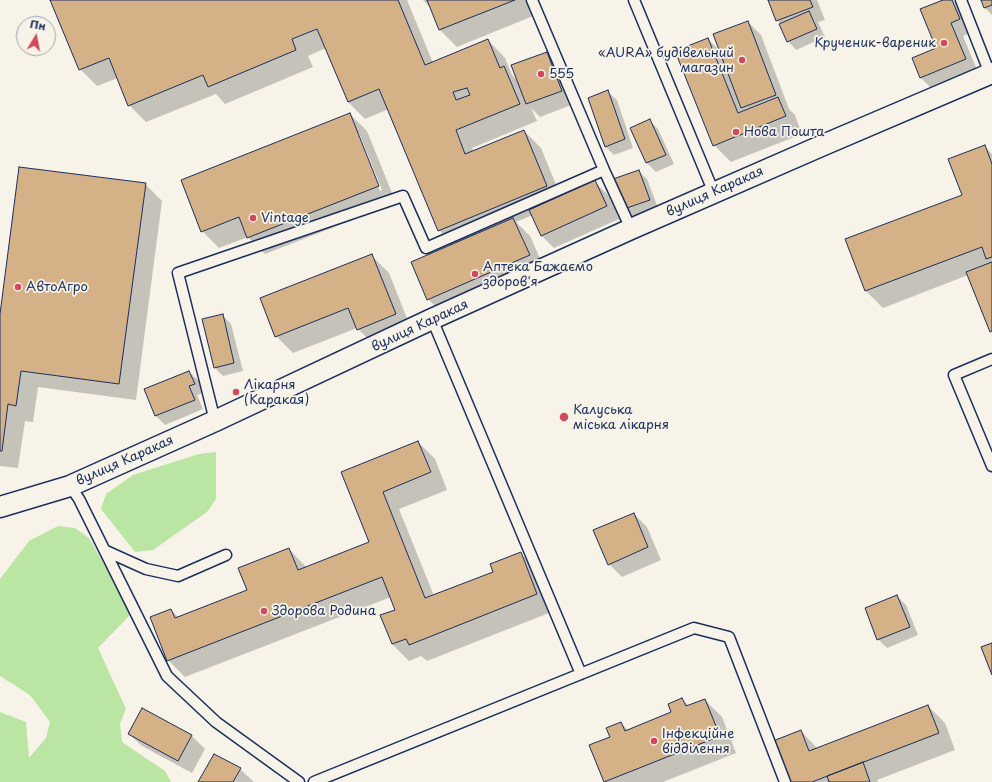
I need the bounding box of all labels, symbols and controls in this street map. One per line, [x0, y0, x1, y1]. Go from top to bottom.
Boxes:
text: Пн [29, 15, 47, 34]
north arrow [16, 16, 56, 56]
place label: Крученик-вареник [814, 35, 936, 51]
marker: Крученик-вареник [939, 38, 949, 48]
place label: «AURA» будівельний магазин [598, 45, 734, 76]
marker: «AURA» будівельний магазин [737, 55, 747, 65]
place label: 555 [549, 66, 574, 82]
marker: 555 [536, 69, 546, 79]
place label: Нова Пошта [744, 124, 824, 140]
marker: Нова Пошта [731, 127, 741, 137]
street label: вулиця Каракая [664, 164, 766, 220]
place label: Vintage [261, 210, 309, 226]
marker: Vintage [248, 213, 258, 223]
place label: Аптека Бажаємо здоров'я [483, 259, 593, 290]
marker: Аптека Бажаємо здоров'я [470, 269, 480, 279]
place label: АвтоАгро [26, 279, 88, 295]
marker: АвтоАгро [13, 282, 23, 292]
street label: вулиця Каракая [369, 297, 471, 355]
place label: Лікарня (Каракая) [244, 377, 309, 408]
marker: Лікарня (Каракая) [231, 387, 241, 397]
place label: Калуська міська лікарня [573, 402, 669, 433]
marker: Калуська міська лікарня [558, 411, 570, 423]
street label: вулиця Каракая [74, 433, 176, 489]
place label: Здорова Родина [272, 603, 376, 619]
marker: Здорова Родина [259, 606, 269, 616]
place label: Інфекційне відділення [662, 726, 734, 757]
marker: Інфекційне відділення [649, 736, 659, 746]

